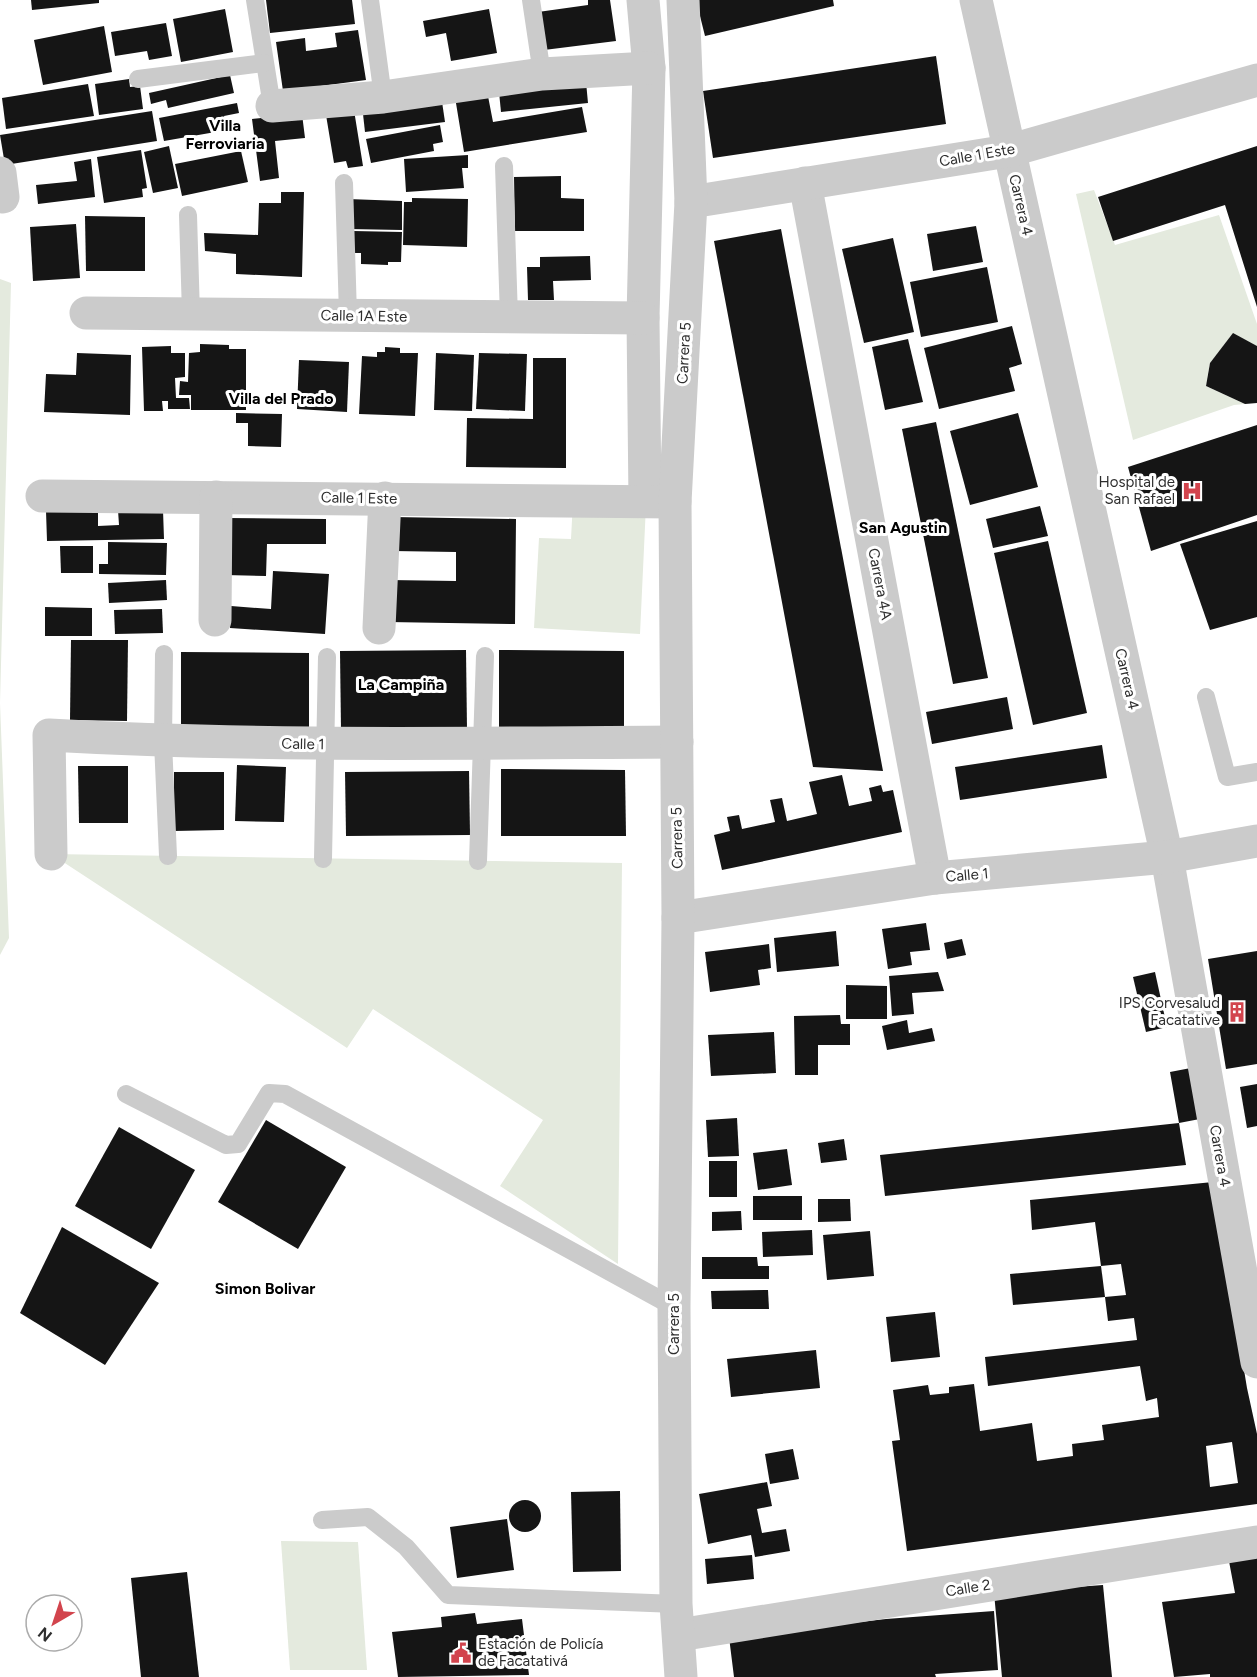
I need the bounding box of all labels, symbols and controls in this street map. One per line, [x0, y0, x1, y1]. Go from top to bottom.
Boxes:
district label: Villa Ferroviaria [185, 116, 265, 153]
street label: Calle 1 Este [938, 139, 1016, 171]
street label: Carrera 4 [1005, 173, 1037, 237]
street label: Calle 1A Este [320, 306, 408, 326]
street label: Carrera 5 [673, 322, 695, 384]
district label: Villa del Prado [228, 389, 334, 408]
place label: Hospital de San Rafael [1098, 473, 1175, 508]
hospital icon: Hospital de San Rafael [1180, 479, 1204, 503]
street label: Calle 1 Este [321, 488, 397, 508]
district label: San Agustin [859, 518, 947, 537]
street label: Carrera 4A [864, 547, 896, 621]
street label: Carrera 4 [1111, 647, 1143, 711]
district label: La Campiña [358, 675, 444, 694]
street label: Calle 1 [281, 735, 325, 753]
street label: Carrera 5 [667, 807, 687, 869]
street label: Calle 1 [945, 864, 989, 886]
place label: IPS Corvesalud Facatative [1119, 994, 1220, 1029]
building icon: IPS Corvesalud Facatative [1225, 1000, 1249, 1024]
street label: Carrera 4 [1206, 1124, 1234, 1188]
district label: Simon Bolivar [215, 1279, 315, 1298]
street label: Carrera 5 [665, 1293, 683, 1355]
street label: Calle 2 [944, 1576, 992, 1600]
north arrow [24, 1593, 84, 1653]
text: N [34, 1623, 56, 1646]
place label: Estación de Policía de Facatativá [478, 1635, 603, 1670]
public building icon: Estación de Policía de Facatativá [449, 1641, 473, 1665]

